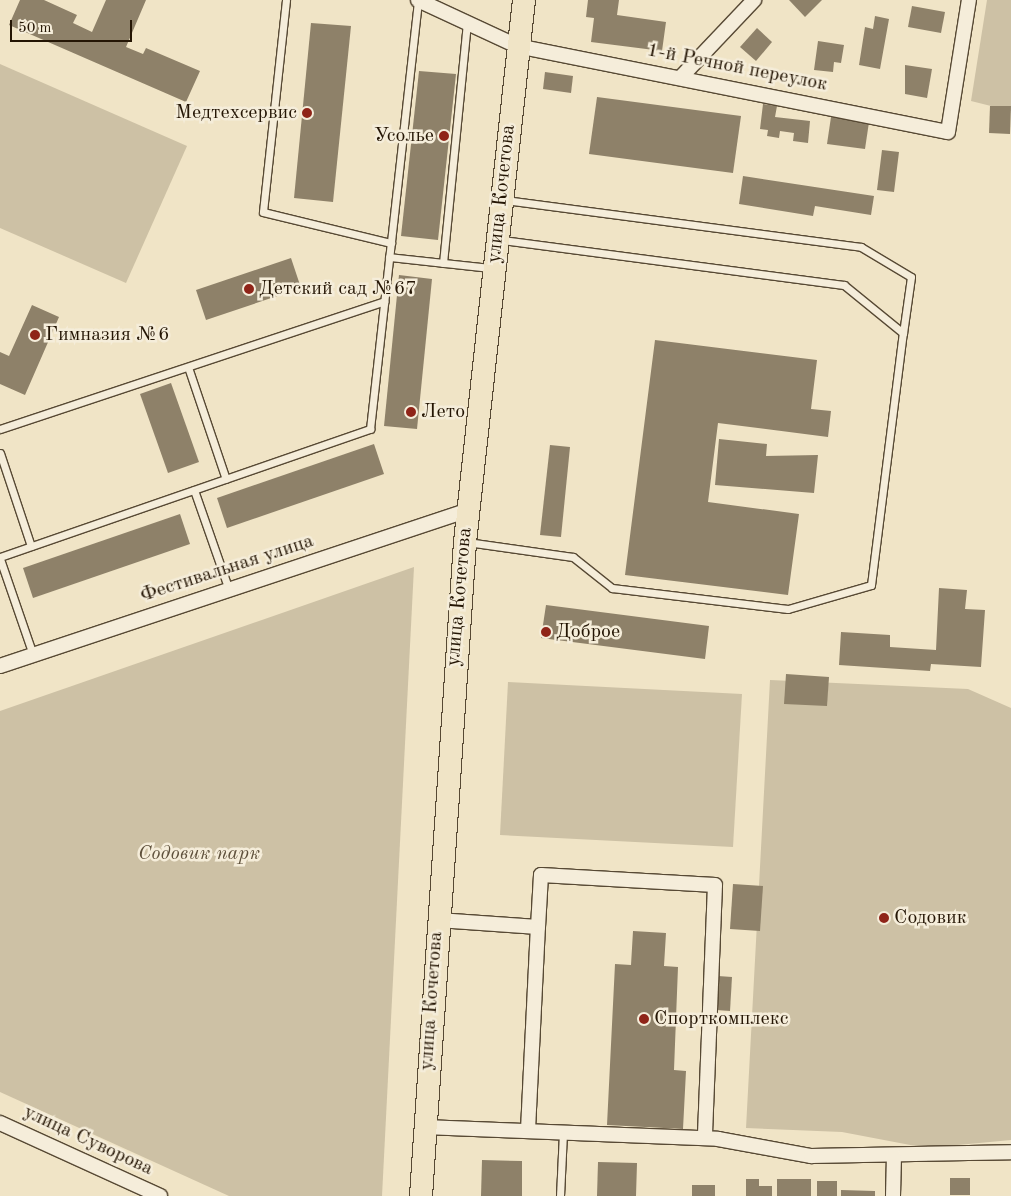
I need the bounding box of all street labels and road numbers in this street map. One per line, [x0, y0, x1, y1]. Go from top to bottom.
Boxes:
street label: 1-й Речной переулок [645, 39, 829, 97]
street label: улица Кочетова [483, 123, 521, 265]
street label: улица Кочетова [442, 527, 478, 667]
street label: Фестивальная улица [137, 530, 317, 608]
street label: улица Кочетова [415, 931, 449, 1071]
street label: улица Суворова [19, 1101, 157, 1181]

